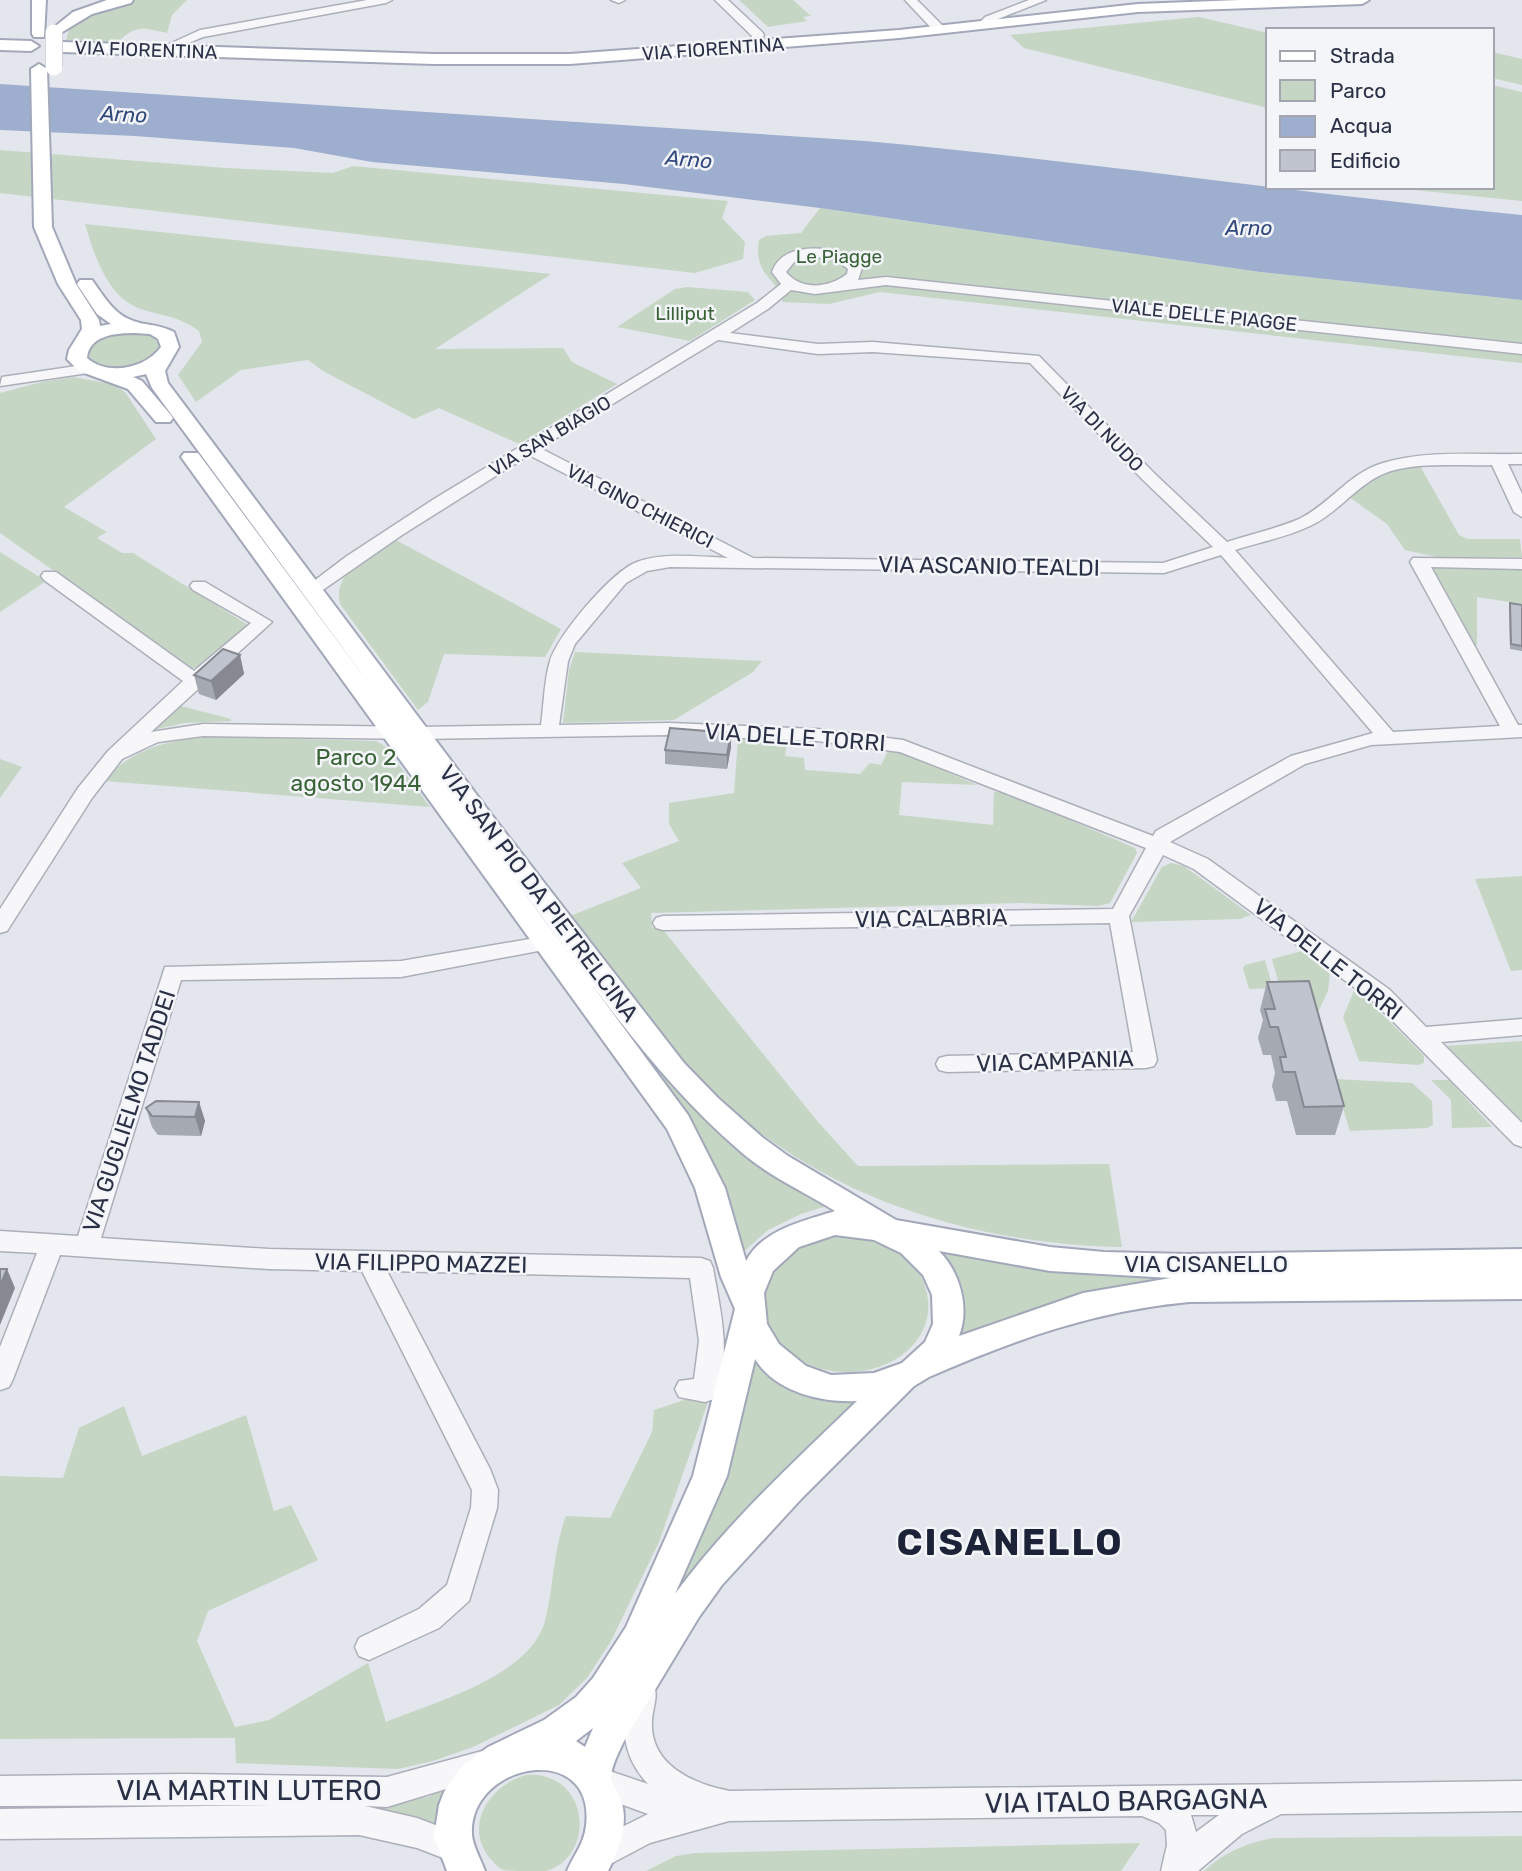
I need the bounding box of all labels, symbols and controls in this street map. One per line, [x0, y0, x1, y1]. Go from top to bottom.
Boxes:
legend [1266, 28, 1494, 189]
street label: VIA FIORENTINA [641, 33, 785, 65]
street label: VIA FIORENTINA [74, 36, 218, 64]
text: Strada [1330, 43, 1395, 68]
text: Parco [1330, 78, 1386, 103]
water label: Arno [99, 100, 148, 128]
text: Acqua [1330, 113, 1392, 138]
water label: Arno [664, 144, 713, 173]
text: Edificio [1330, 148, 1400, 173]
water label: Arno [1225, 215, 1272, 240]
park label: Le Piagge [796, 245, 882, 268]
street label: VIALE DELLE PIAGGE [1110, 294, 1298, 336]
park label: Lilliput [655, 302, 715, 325]
street label: VIA DI NUDO [1056, 381, 1148, 477]
street label: VIA SAN BIAGIO [485, 391, 615, 481]
street label: VIA GINO CHIERICI [563, 459, 717, 553]
street label: VIA ASCANIO TEALDI [878, 550, 1100, 582]
street label: VIA DELLE TORRI [704, 717, 886, 757]
park label: Parco 2 agosto 1944 [291, 743, 421, 797]
street label: VIA SAN PIO DA PIETRELCINA [433, 759, 645, 1027]
street label: VIA DELLE TORRI [1248, 892, 1408, 1026]
street label: VIA CALABRIA [854, 903, 1008, 933]
street label: VIA GUGLIELMO TADDEI [77, 986, 181, 1236]
street label: VIA CAMPANIA [976, 1044, 1134, 1078]
street label: VIA FILIPPO MAZZEI [314, 1247, 528, 1279]
street label: VIA CISANELLO [1124, 1250, 1288, 1278]
district label: CISANELLO [896, 1520, 1124, 1564]
street label: VIA MARTIN LUTERO [116, 1774, 382, 1807]
street label: VIA ITALO BARGAGNA [984, 1782, 1268, 1820]

